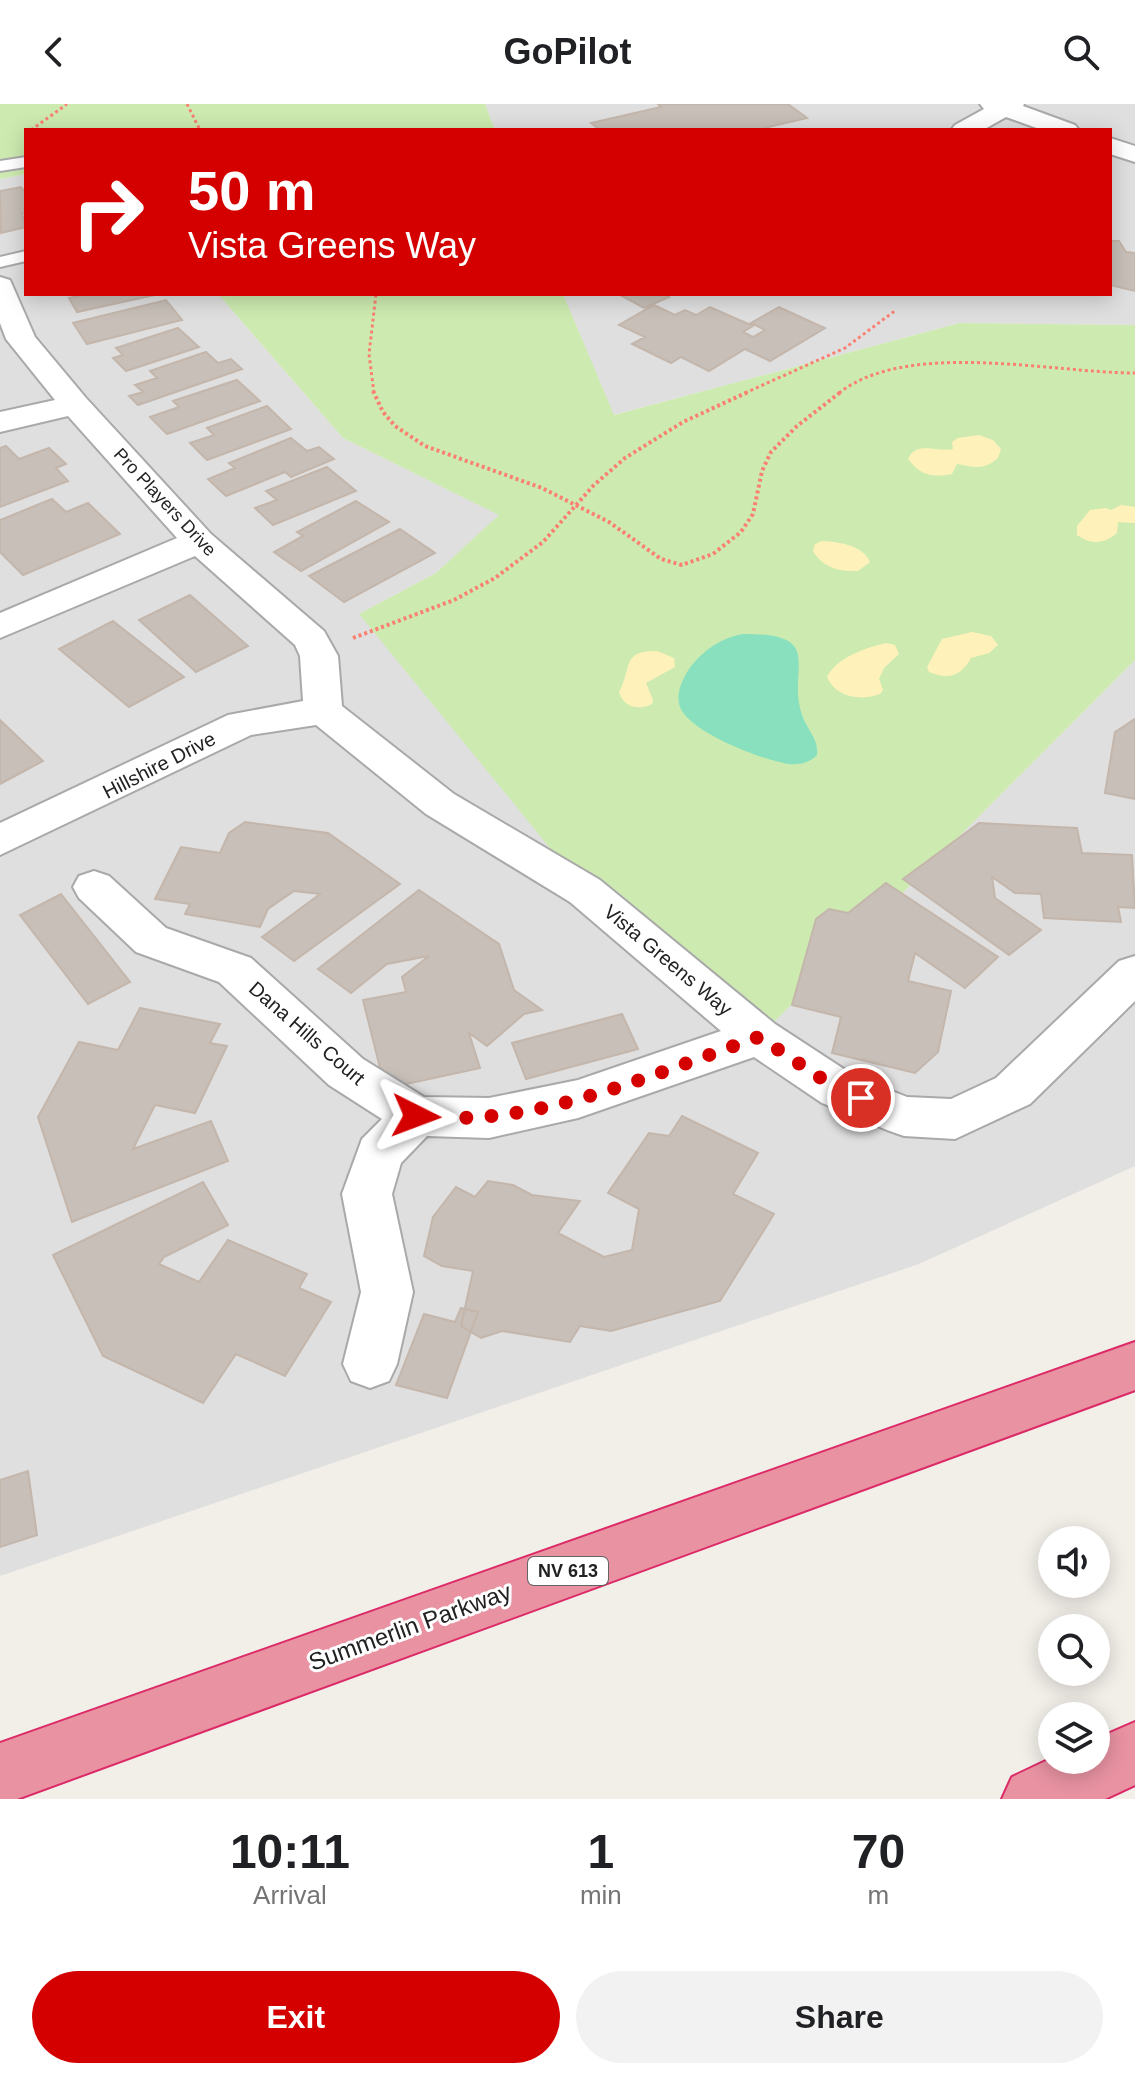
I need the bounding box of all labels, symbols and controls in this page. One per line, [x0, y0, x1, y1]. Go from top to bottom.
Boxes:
icon: back [32, 30, 76, 74]
icon: search [1059, 30, 1103, 74]
text: GoPilot [504, 31, 632, 72]
text: 50 m [188, 159, 316, 222]
icon: right [56, 160, 160, 264]
text: Vista Greens Way [188, 225, 476, 266]
street label: Pro Players Drive [110, 444, 220, 560]
street label: Hillshire Drive [99, 727, 219, 803]
street label: Vista Greens Way [600, 900, 736, 1020]
street label: Dana Hills Court [245, 977, 369, 1089]
pin [827, 1064, 895, 1132]
position arrow [374, 1074, 458, 1158]
icon: arrive [839, 1076, 883, 1120]
map controls [1038, 1526, 1110, 1774]
button: sound [1038, 1526, 1110, 1598]
road number: NV 613 [528, 1557, 608, 1585]
street label: Summerlin Parkway [305, 1577, 515, 1676]
button: search [1038, 1614, 1110, 1686]
button: layers [1038, 1702, 1110, 1774]
text: 10:11 [230, 1825, 350, 1878]
text: 1 [588, 1825, 614, 1878]
text: 70 [852, 1825, 905, 1878]
text: Arrival [253, 1880, 327, 1910]
text: min [580, 1880, 622, 1910]
text: m [868, 1880, 889, 1910]
button: Exit [32, 1971, 560, 2063]
button: Share [576, 1971, 1103, 2063]

